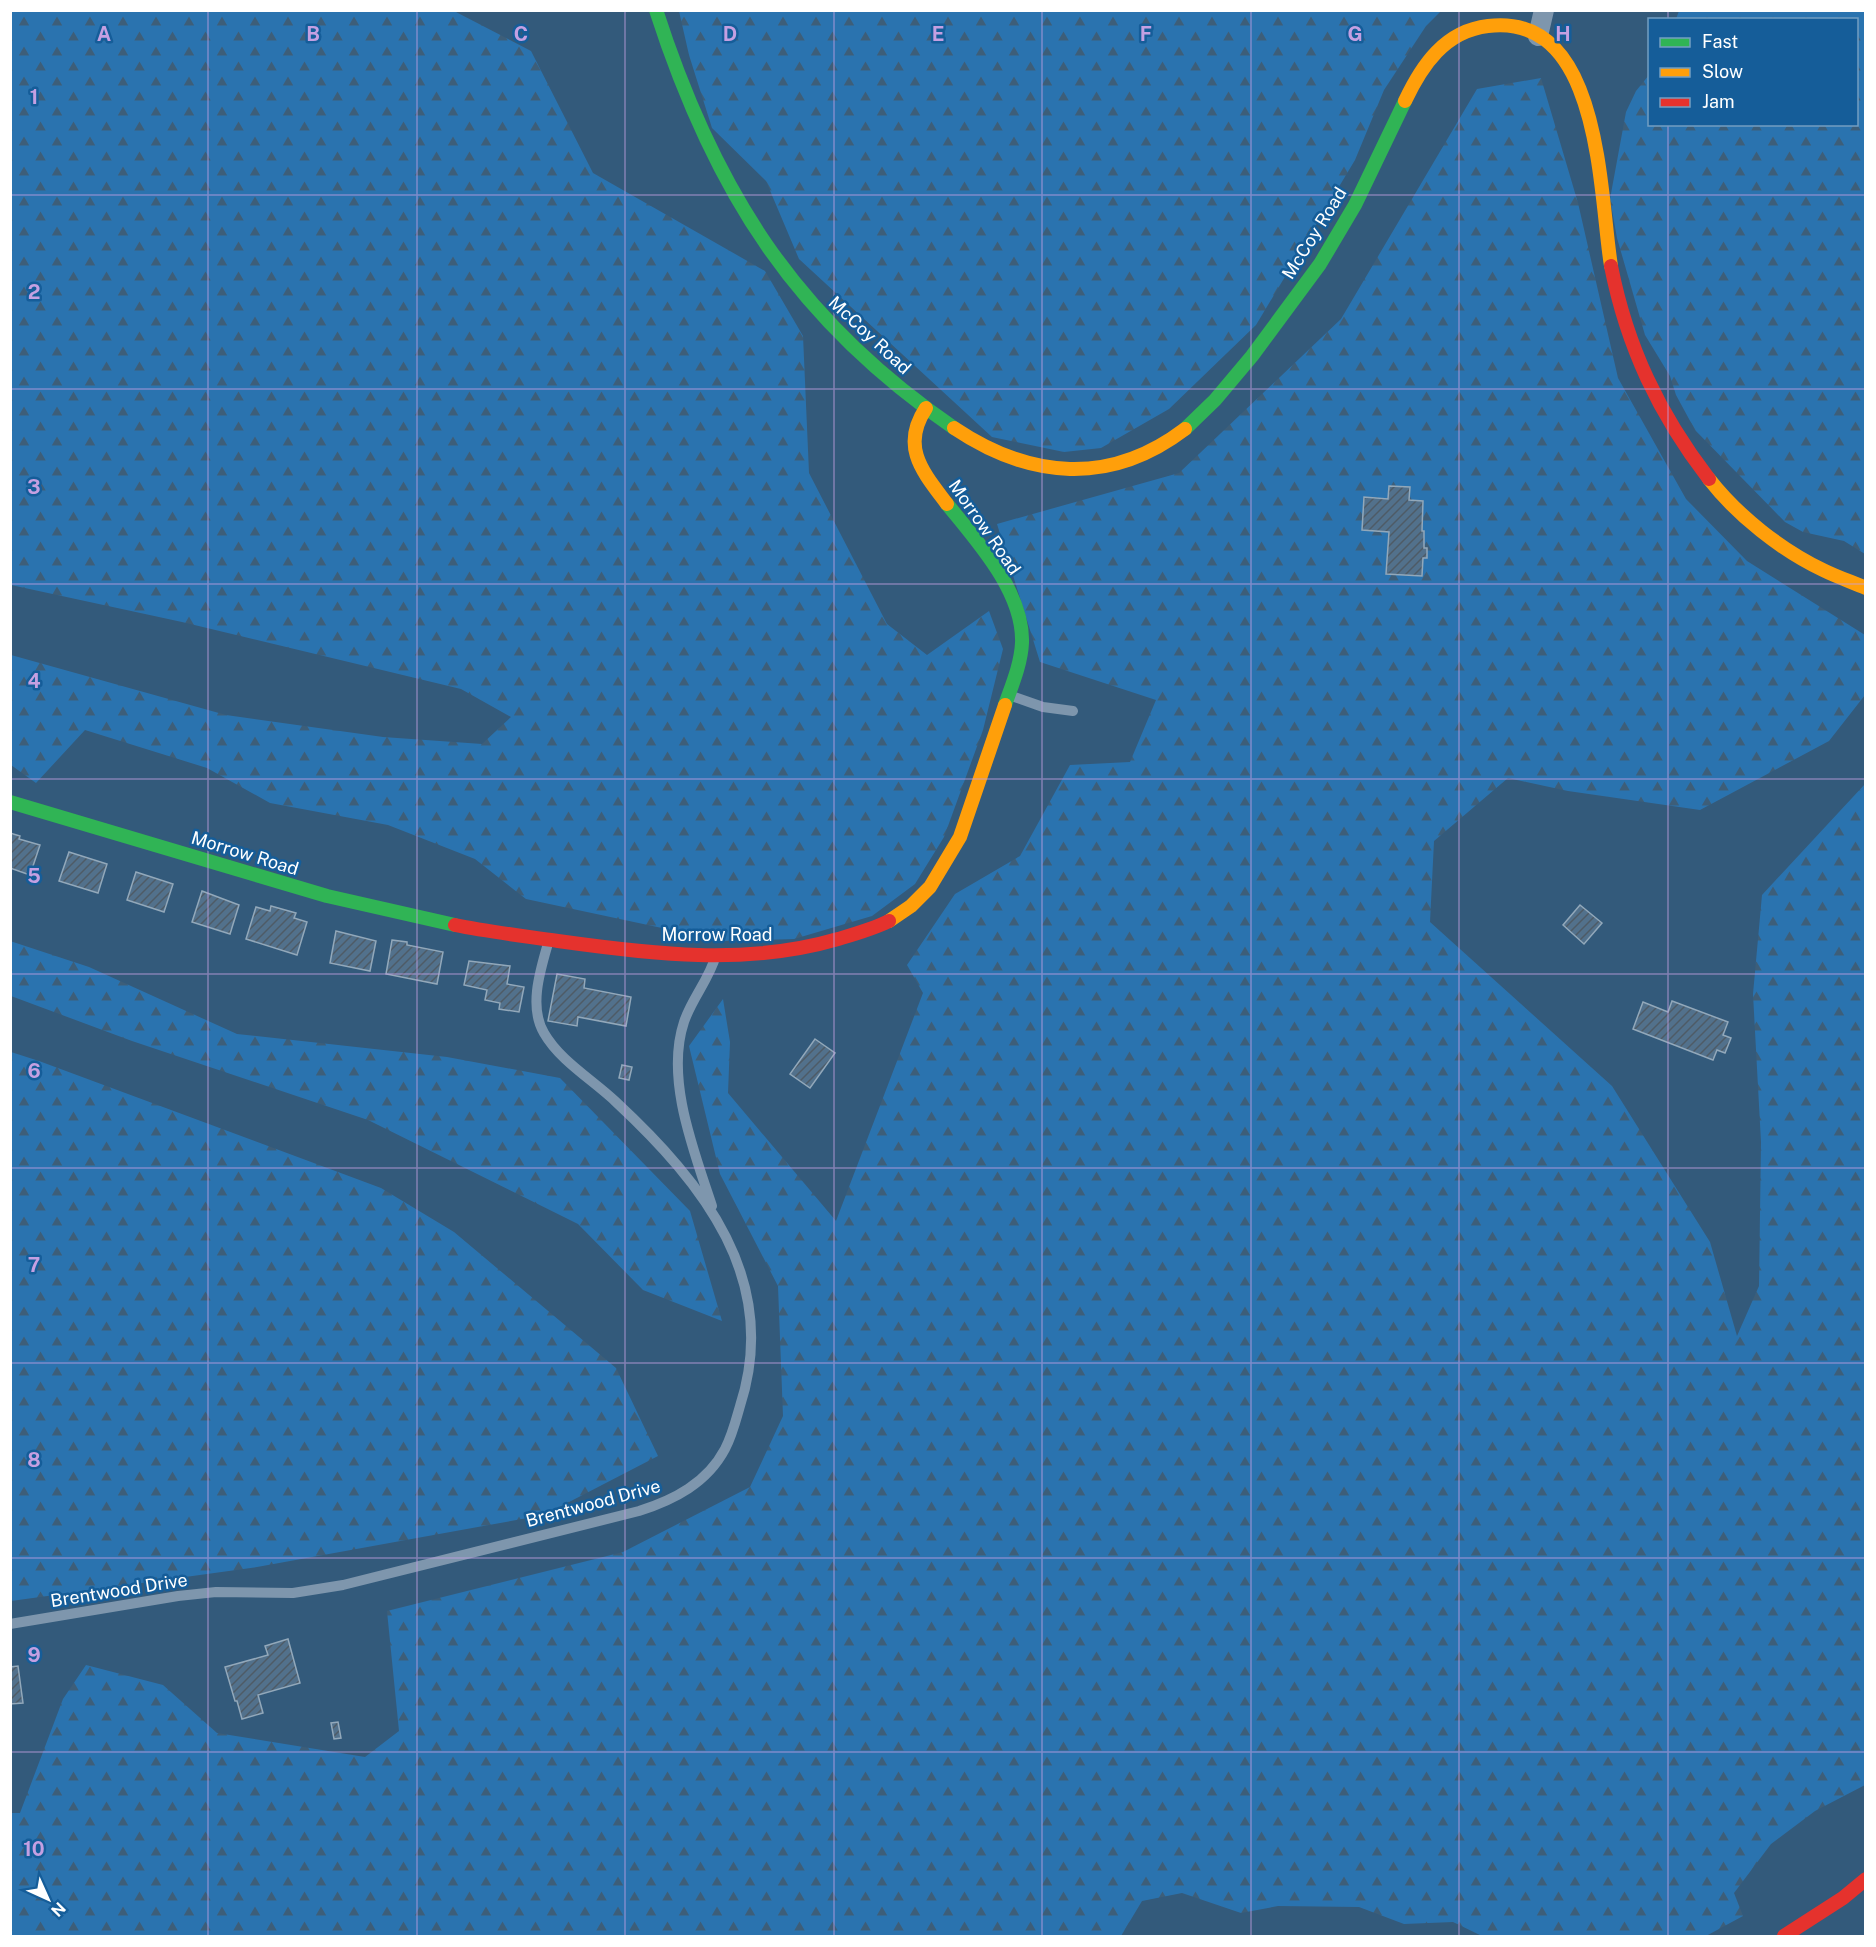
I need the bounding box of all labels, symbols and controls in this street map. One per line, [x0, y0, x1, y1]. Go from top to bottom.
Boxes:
legend [1648, 18, 1858, 126]
text: A [97, 22, 111, 46]
text: B [306, 22, 320, 46]
text: C [514, 22, 528, 46]
text: D [723, 22, 737, 46]
text: E [932, 22, 944, 46]
text: F [1140, 22, 1152, 46]
text: G [1347, 22, 1363, 46]
text: H [1555, 22, 1571, 46]
text: Fast [1702, 31, 1738, 52]
text: Slow [1702, 61, 1743, 82]
text: 1 [30, 85, 38, 109]
text: Jam [1702, 91, 1735, 112]
street label: McCoy Road [1277, 183, 1351, 283]
text: 2 [28, 280, 40, 304]
street label: McCoy Road [825, 292, 915, 378]
text: 3 [27, 475, 41, 499]
street label: Morrow Road [945, 476, 1025, 578]
text: 4 [27, 669, 41, 693]
street label: Morrow Road [189, 827, 301, 879]
text: 5 [27, 864, 41, 888]
street label: Morrow Road [662, 924, 772, 945]
text: 6 [27, 1059, 41, 1083]
text: 7 [28, 1253, 40, 1277]
text: 8 [27, 1448, 41, 1472]
street label: Brentwood Drive [523, 1475, 663, 1531]
street label: Brentwood Drive [49, 1569, 189, 1611]
text: 9 [27, 1643, 41, 1667]
text: 10 [23, 1837, 45, 1861]
north arrow [18, 1869, 78, 1929]
text: N [47, 1898, 69, 1920]

